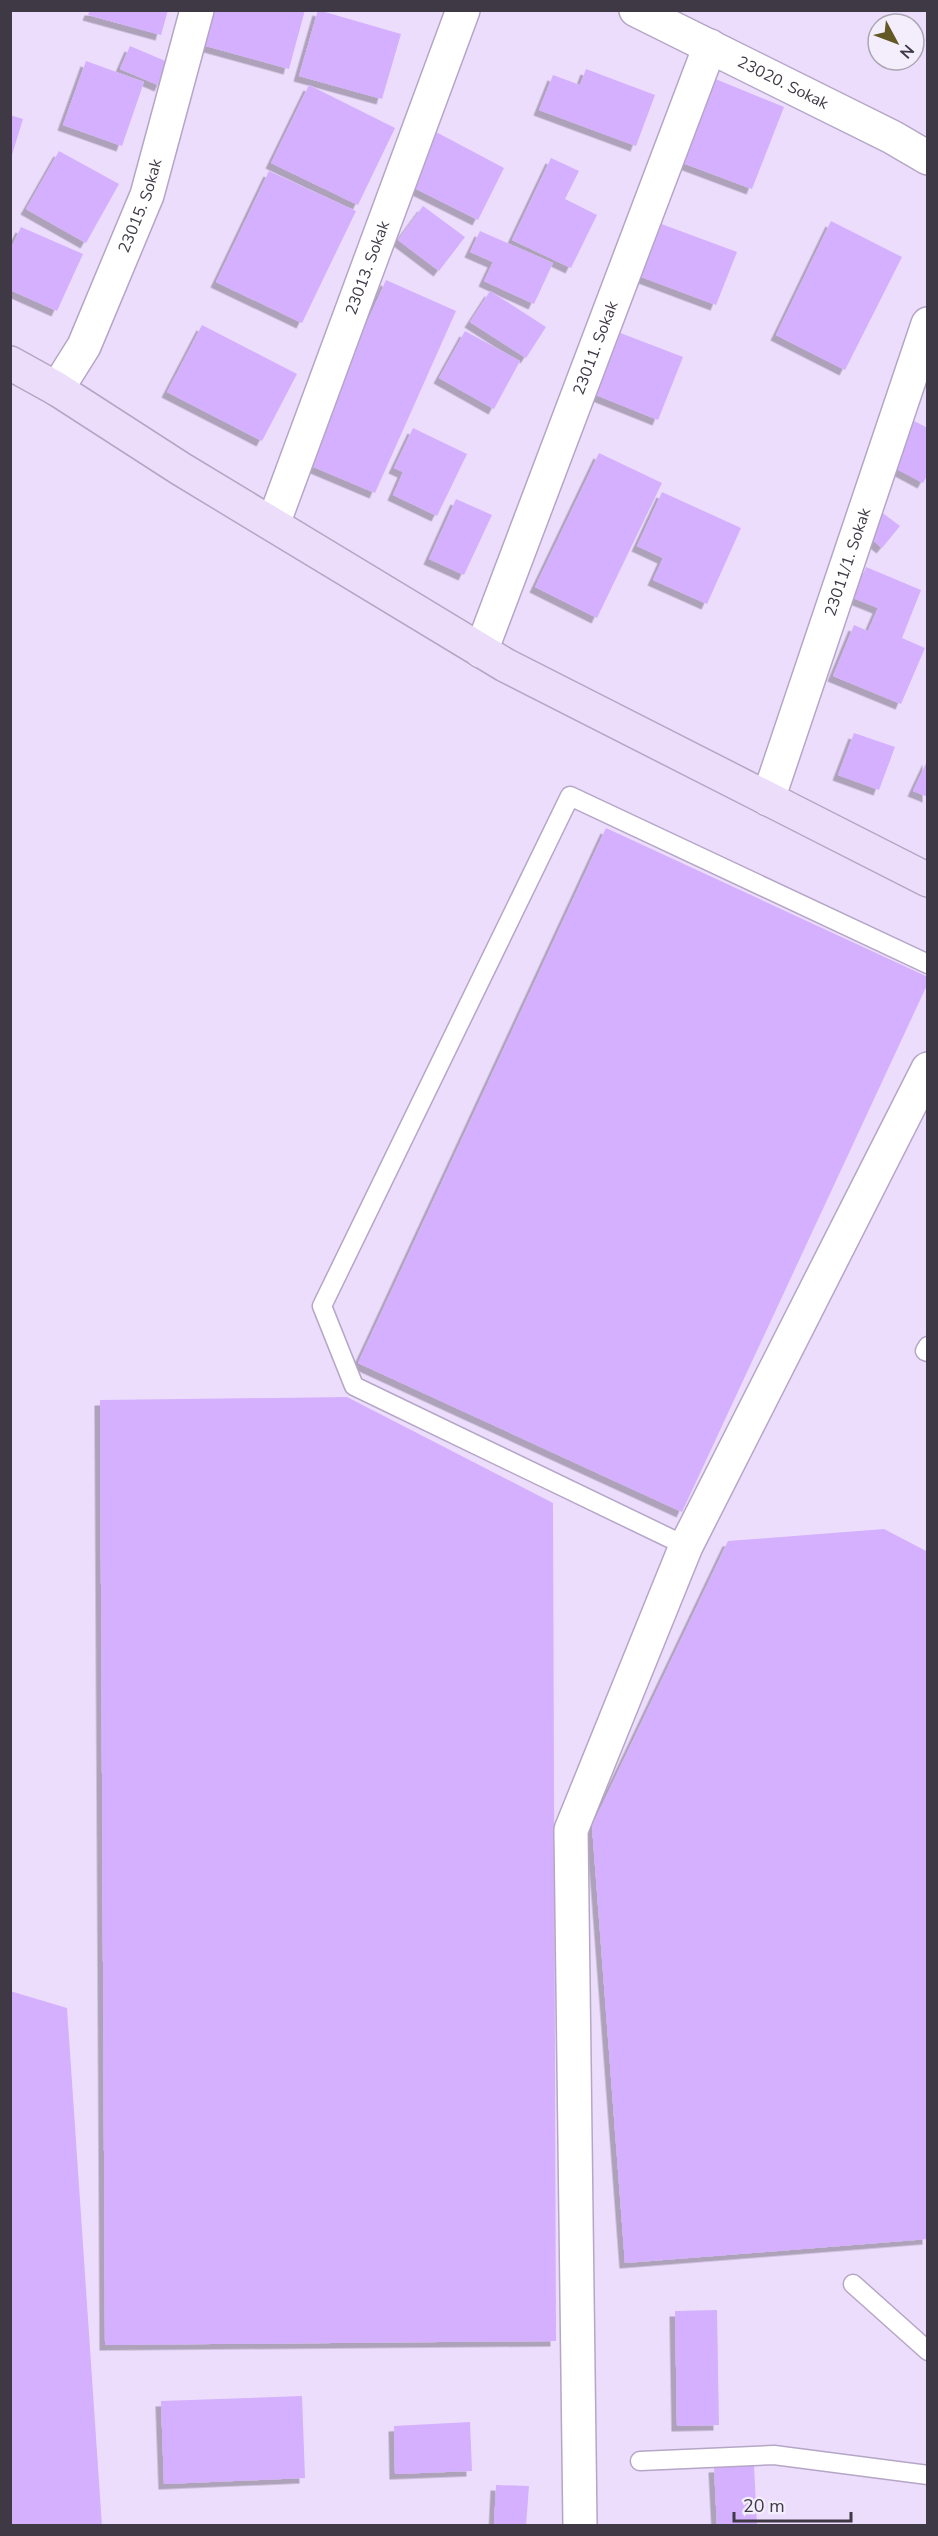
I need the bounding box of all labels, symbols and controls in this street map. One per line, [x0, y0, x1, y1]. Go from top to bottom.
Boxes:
north arrow [866, 12, 926, 72]
text: N [894, 39, 919, 63]
street label: 23020. Sokak [734, 51, 833, 115]
street label: 23015. Sokak [113, 155, 168, 256]
street label: 23013. Sokak [340, 217, 395, 318]
street label: 23011. Sokak [568, 297, 624, 398]
street label: 23011/1. Sokak [819, 504, 877, 619]
scale bar [734, 2485, 851, 2523]
text: 20 m [743, 2494, 785, 2518]

